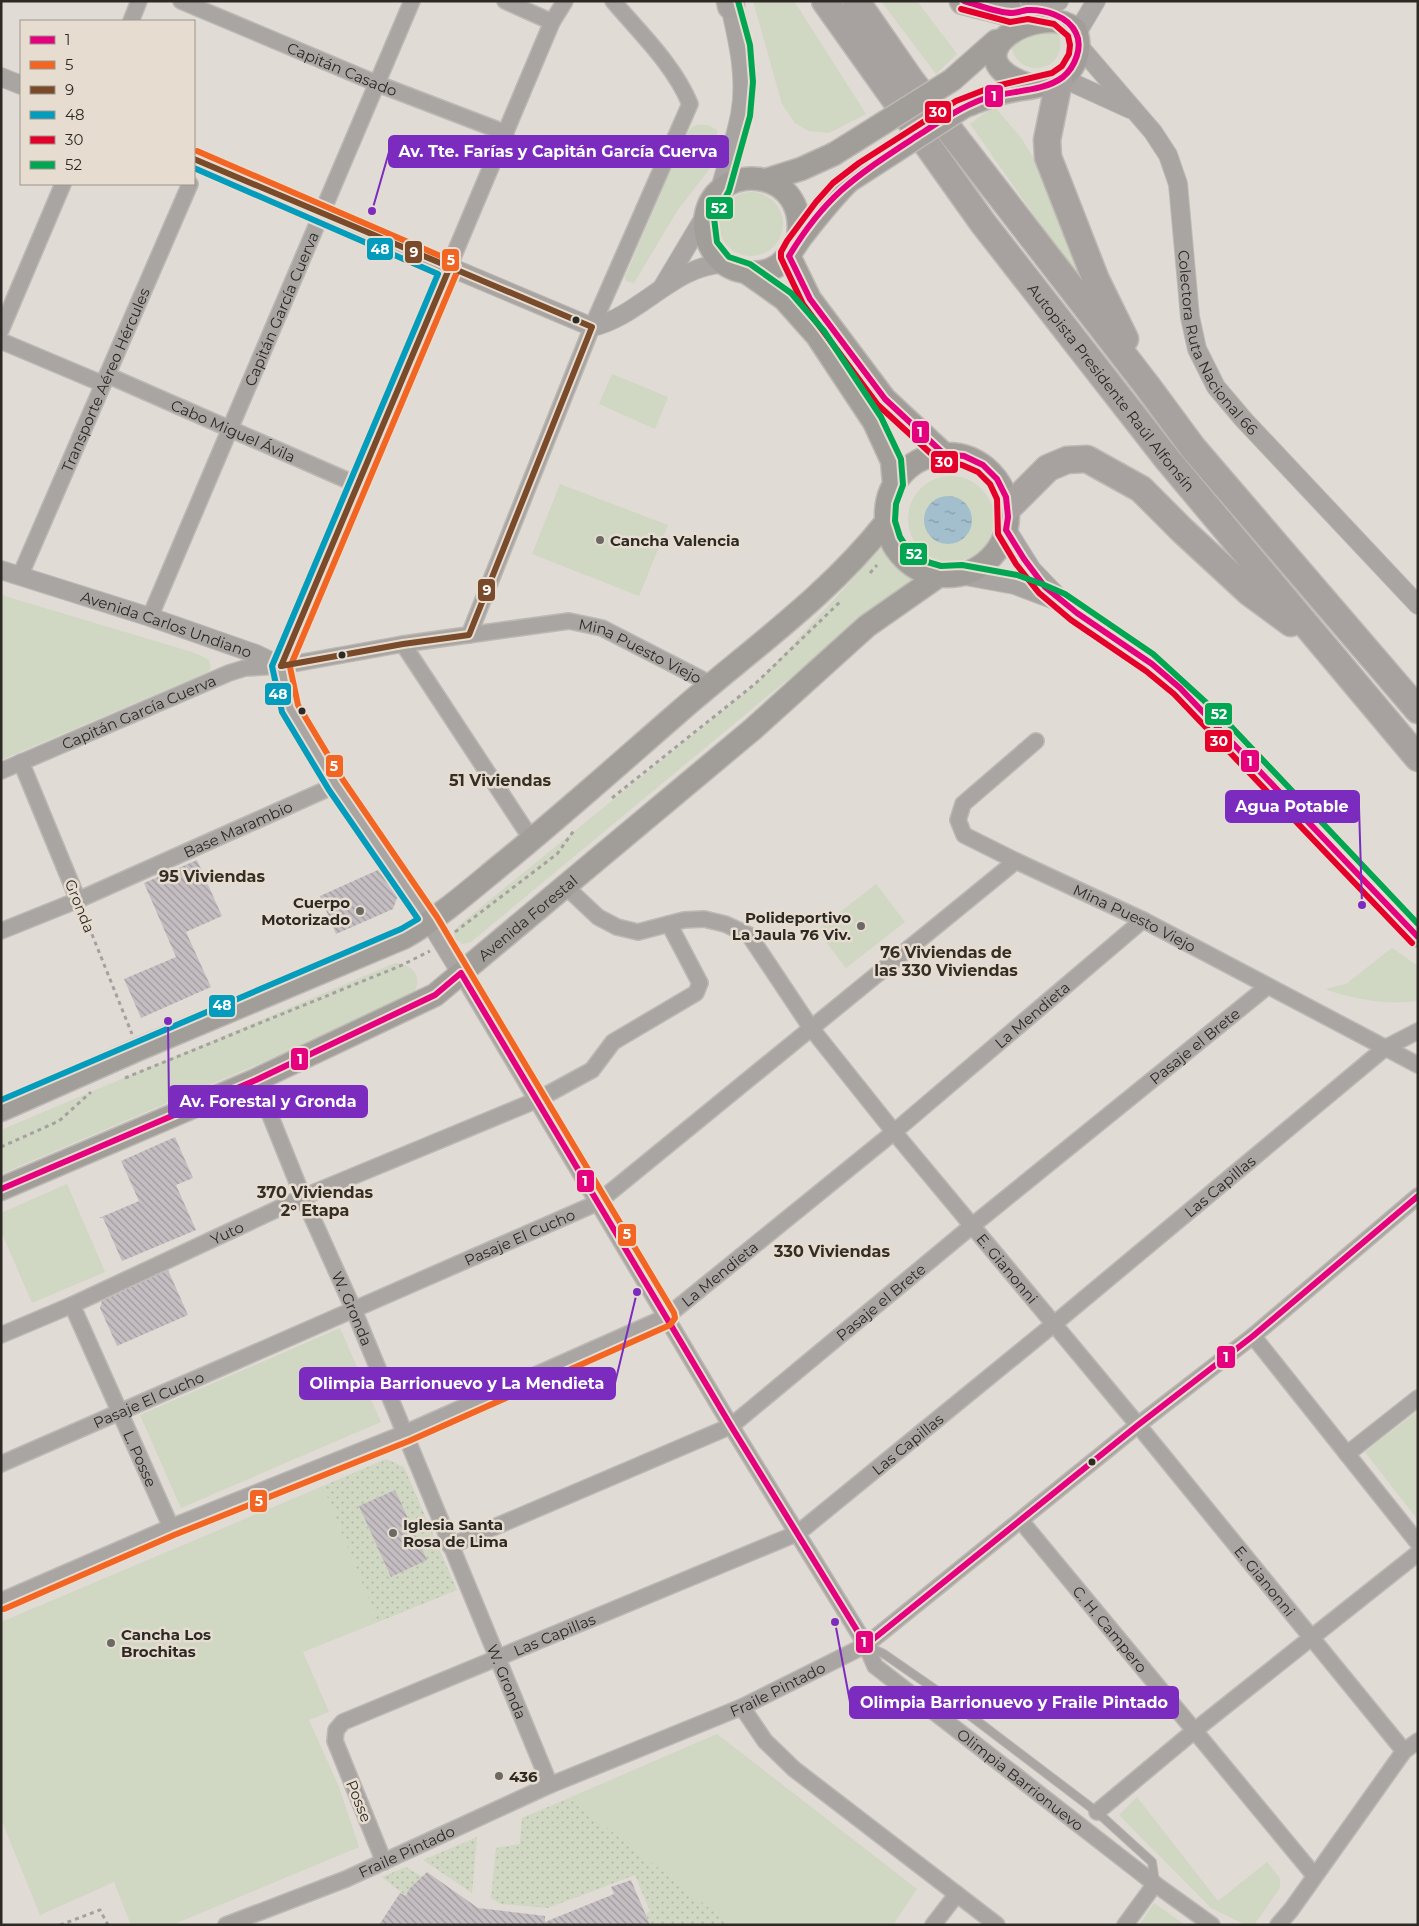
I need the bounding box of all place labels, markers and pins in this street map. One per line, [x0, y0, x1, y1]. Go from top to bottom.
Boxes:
callout: Av. Tte. Farías y Capitán García Cuerva [389, 136, 728, 167]
unlabelled marker [571, 315, 581, 325]
place label: Cancha Valencia [610, 531, 740, 550]
marker: Cancha Valencia [594, 534, 606, 546]
unlabelled marker [337, 650, 347, 660]
unlabelled marker [297, 706, 307, 716]
callout: Agua Potable [1226, 791, 1359, 822]
place label: Cuerpo Motorizado [261, 893, 350, 929]
marker: Cuerpo Motorizado [354, 905, 366, 917]
place label: Polideportivo La Jaula 76 Viv. [732, 908, 851, 944]
marker: Polideportivo La Jaula 76 Viv. [855, 920, 867, 932]
callout: Av. Forestal y Gronda [169, 1086, 367, 1117]
callout: Olimpia Barrionuevo y La Mendieta [300, 1368, 615, 1399]
unlabelled marker [1087, 1457, 1097, 1467]
place label: Iglesia Santa Rosa de Lima [403, 1515, 508, 1551]
marker: Iglesia Santa Rosa de Lima [387, 1527, 399, 1539]
place label: Cancha Los Brochitas [121, 1625, 211, 1661]
marker: Cancha Los Brochitas [105, 1637, 117, 1649]
callout: Olimpia Barrionuevo y Fraile Pintado [850, 1687, 1178, 1718]
place label: 436 [509, 1767, 538, 1786]
marker: 436 [493, 1770, 505, 1782]

